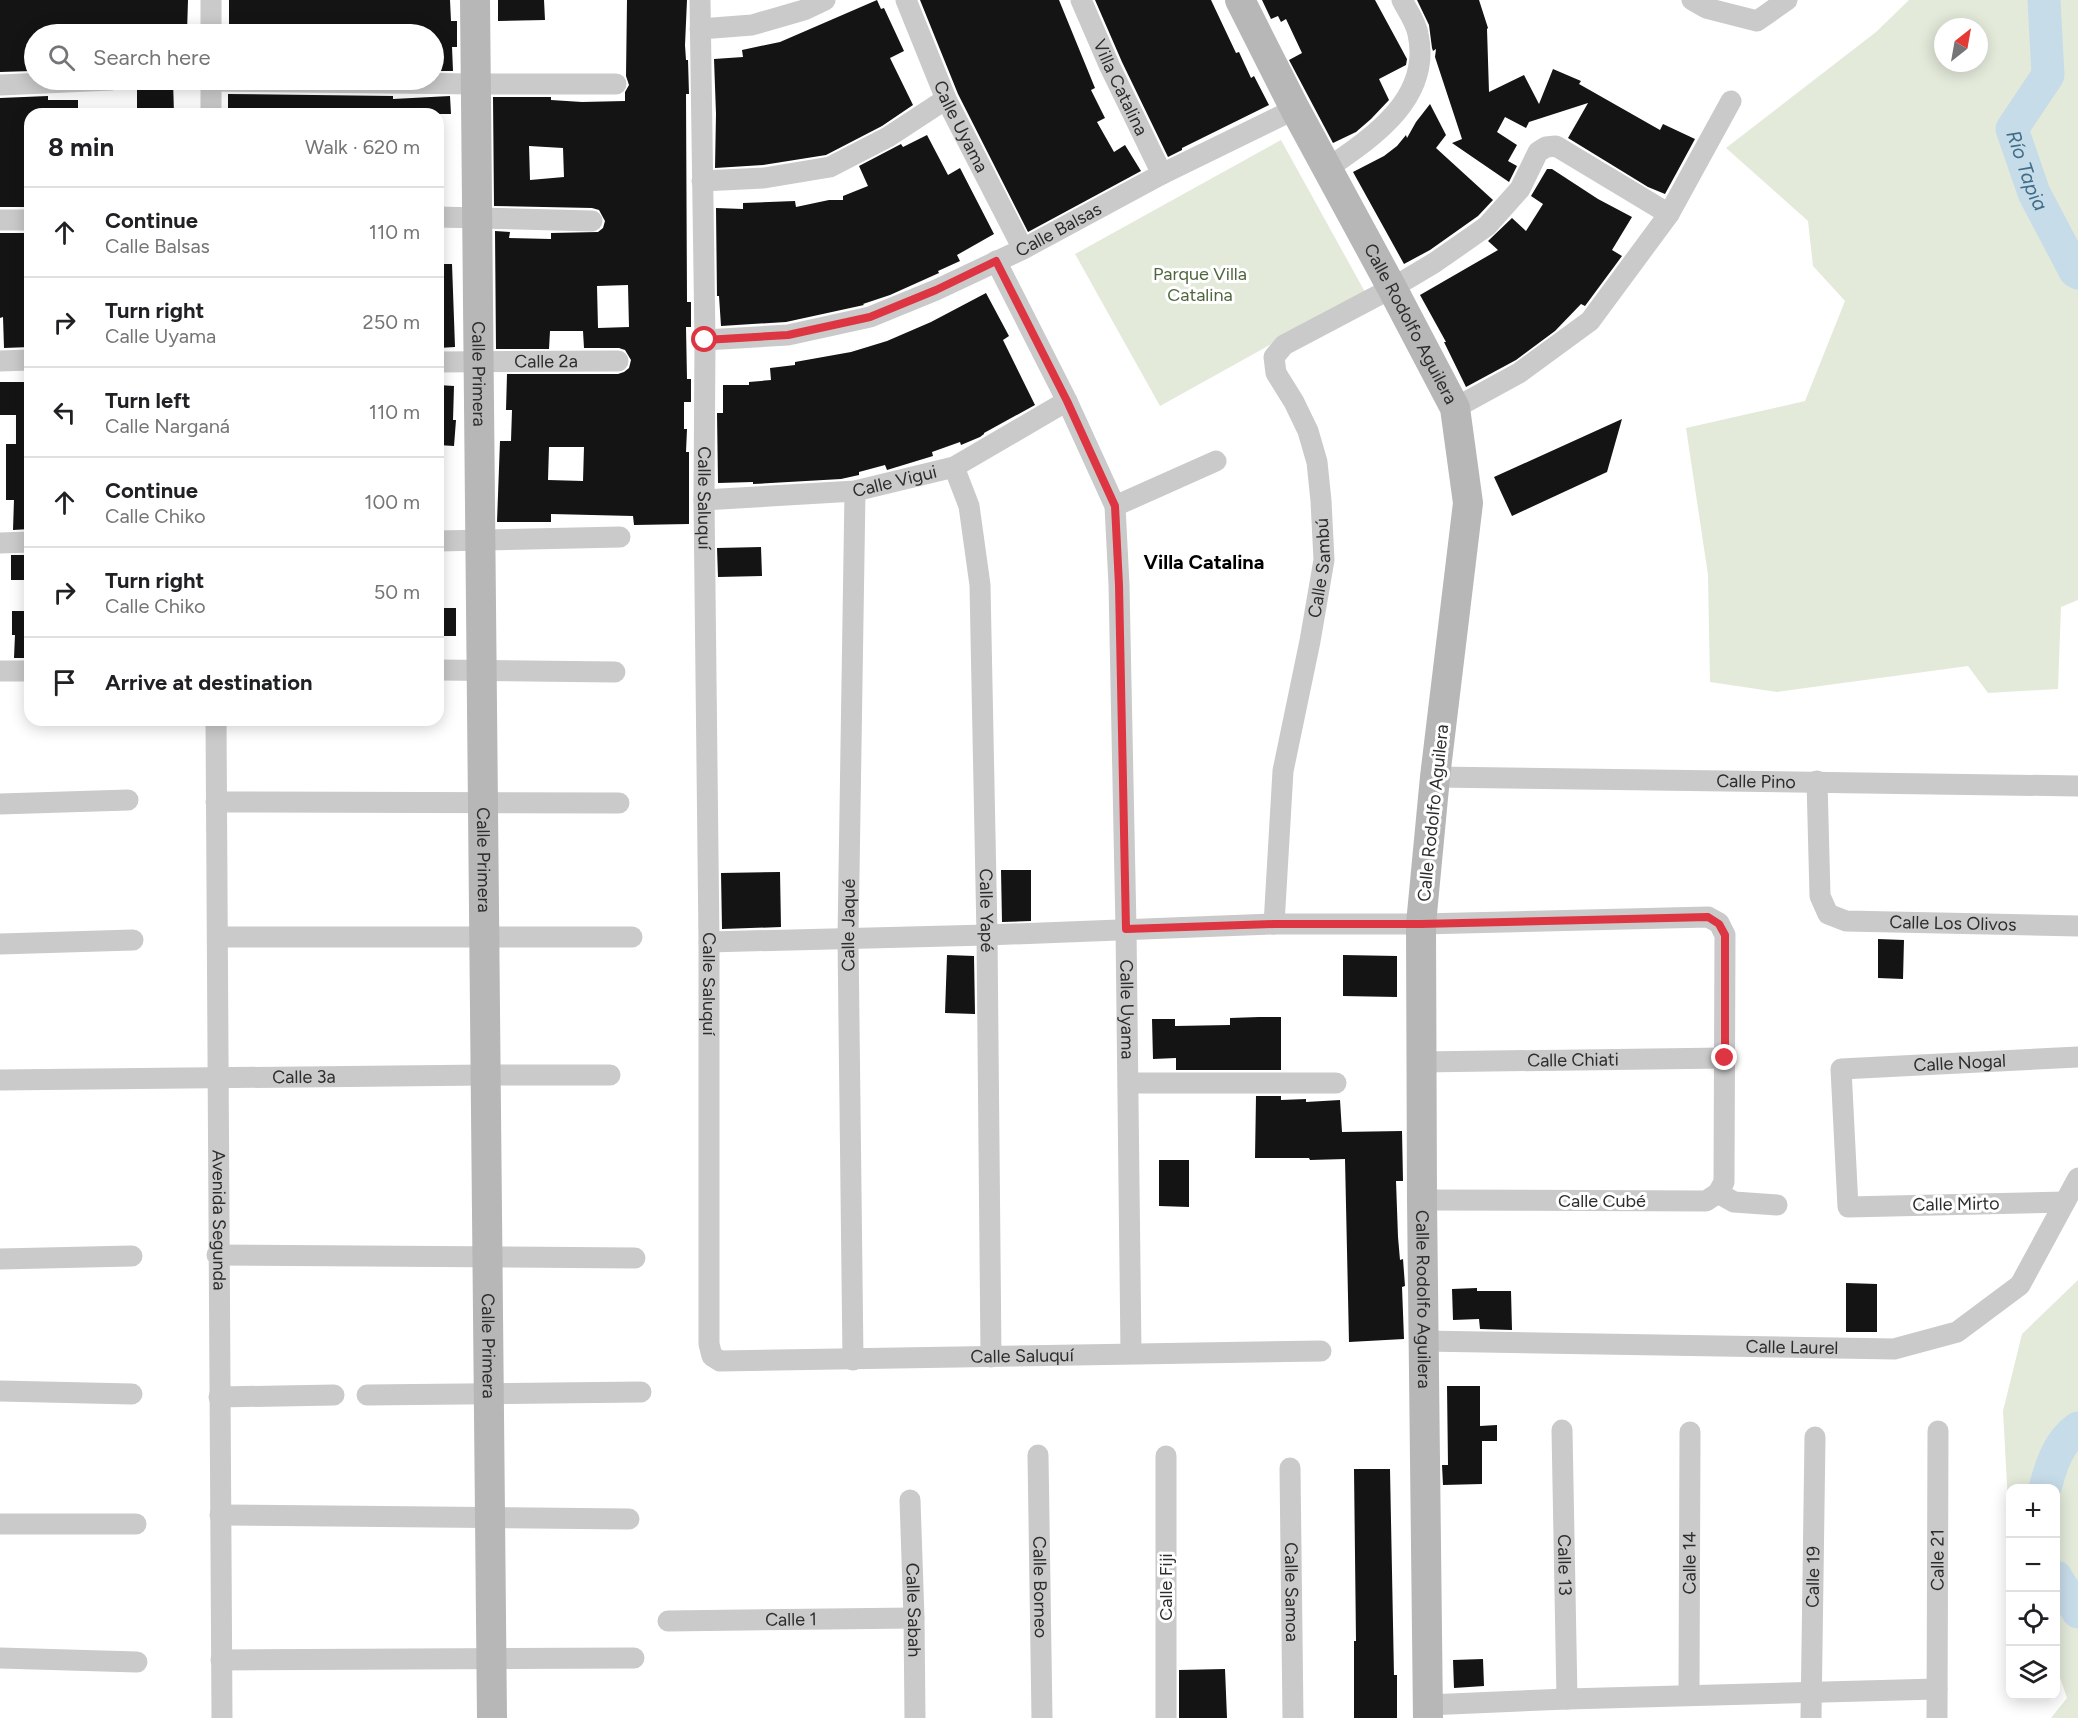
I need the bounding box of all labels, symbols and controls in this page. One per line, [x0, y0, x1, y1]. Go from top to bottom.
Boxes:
north arrow [1934, 18, 1988, 72]
search box [24, 24, 444, 90]
street label: Villa Catalina [1088, 36, 1153, 139]
icon: search [45, 41, 78, 74]
text: Search here [93, 44, 211, 71]
street label: Calle Uyama [929, 77, 993, 176]
water label: Río Tapia [2001, 127, 2053, 215]
text: 8 min [48, 131, 114, 163]
text: Walk · 620 m [305, 135, 420, 159]
street label: Calle Balsas [1012, 198, 1105, 262]
text: Continue [105, 207, 198, 234]
icon: ahead [48, 216, 81, 249]
text: 110 m [369, 220, 420, 244]
text: Calle Balsas [105, 234, 210, 258]
street label: Calle Rodolfo Aguilera [1359, 240, 1462, 408]
park label: Parque Villa Catalina [1153, 263, 1247, 306]
text: Turn right [105, 297, 204, 324]
icon: right [48, 306, 81, 339]
text: 250 m [363, 310, 420, 334]
street label: Calle Primera [467, 321, 490, 427]
text: Calle Uyama [105, 324, 216, 348]
route start [691, 326, 717, 352]
street label: Calle 2a [514, 350, 578, 373]
text: Turn left [105, 387, 191, 414]
icon: left [48, 396, 81, 429]
text: 110 m [369, 400, 420, 424]
text: Calle Narganá [105, 414, 230, 438]
street label: Calle Saluquí [693, 446, 716, 551]
street label: Calle Vigui [850, 461, 939, 502]
text: Continue [105, 477, 198, 504]
icon: ahead [48, 486, 81, 519]
text: 100 m [364, 490, 420, 514]
text: Calle Chiko [105, 504, 206, 528]
street label: Calle Sambú [1303, 517, 1335, 620]
district label: Villa Catalina [1144, 550, 1264, 574]
text: Turn right [105, 567, 204, 594]
icon: right [48, 576, 81, 609]
text: 50 m [374, 580, 420, 604]
text: Calle Chiko [105, 594, 206, 618]
icon: arrive [48, 666, 81, 699]
text: Arrive at destination [105, 669, 313, 696]
street label: Calle Rodolfo Aguilera [1413, 723, 1453, 903]
street label: Calle Pino [1716, 770, 1796, 793]
street label: Calle Primera [472, 807, 495, 913]
street label: Calle Yapé [975, 868, 998, 953]
street label: Calle Jaqué [837, 878, 860, 972]
street label: Calle Los Olivos [1889, 911, 2017, 936]
street label: Calle Saluquí [698, 932, 720, 1036]
street label: Calle Uyama [1115, 959, 1139, 1060]
route end [1711, 1044, 1737, 1070]
street label: Calle Chiati [1527, 1048, 1619, 1072]
street label: Calle Nogal [1913, 1050, 2006, 1076]
street label: Calle 3a [272, 1066, 336, 1088]
street label: Avenida Segunda [208, 1150, 230, 1290]
street label: Calle Cubé [1558, 1190, 1646, 1212]
street label: Calle Mirto [1912, 1192, 2000, 1216]
street label: Calle Rodolfo Aguilera [1411, 1210, 1435, 1389]
street label: Calle Primera [477, 1293, 500, 1399]
street label: Calle Laurel [1745, 1335, 1839, 1359]
street label: Calle Saluquí [970, 1344, 1075, 1368]
map controls [2006, 1484, 2060, 1700]
button: + [2006, 1484, 2060, 1538]
street label: Calle 21 [1926, 1529, 1949, 1591]
street label: Calle 14 [1678, 1531, 1701, 1595]
street label: Calle 13 [1553, 1534, 1576, 1596]
street label: Calle Borneo [1028, 1536, 1052, 1638]
button: − [2006, 1538, 2060, 1592]
street label: Calle Samoa [1280, 1542, 1303, 1642]
street label: Calle 19 [1802, 1546, 1824, 1608]
street label: Calle Fiji [1155, 1553, 1177, 1621]
street label: Calle Sabah [901, 1562, 925, 1657]
button: locate [2006, 1592, 2060, 1646]
street label: Calle 1 [765, 1608, 817, 1631]
button: layers [2006, 1646, 2060, 1700]

